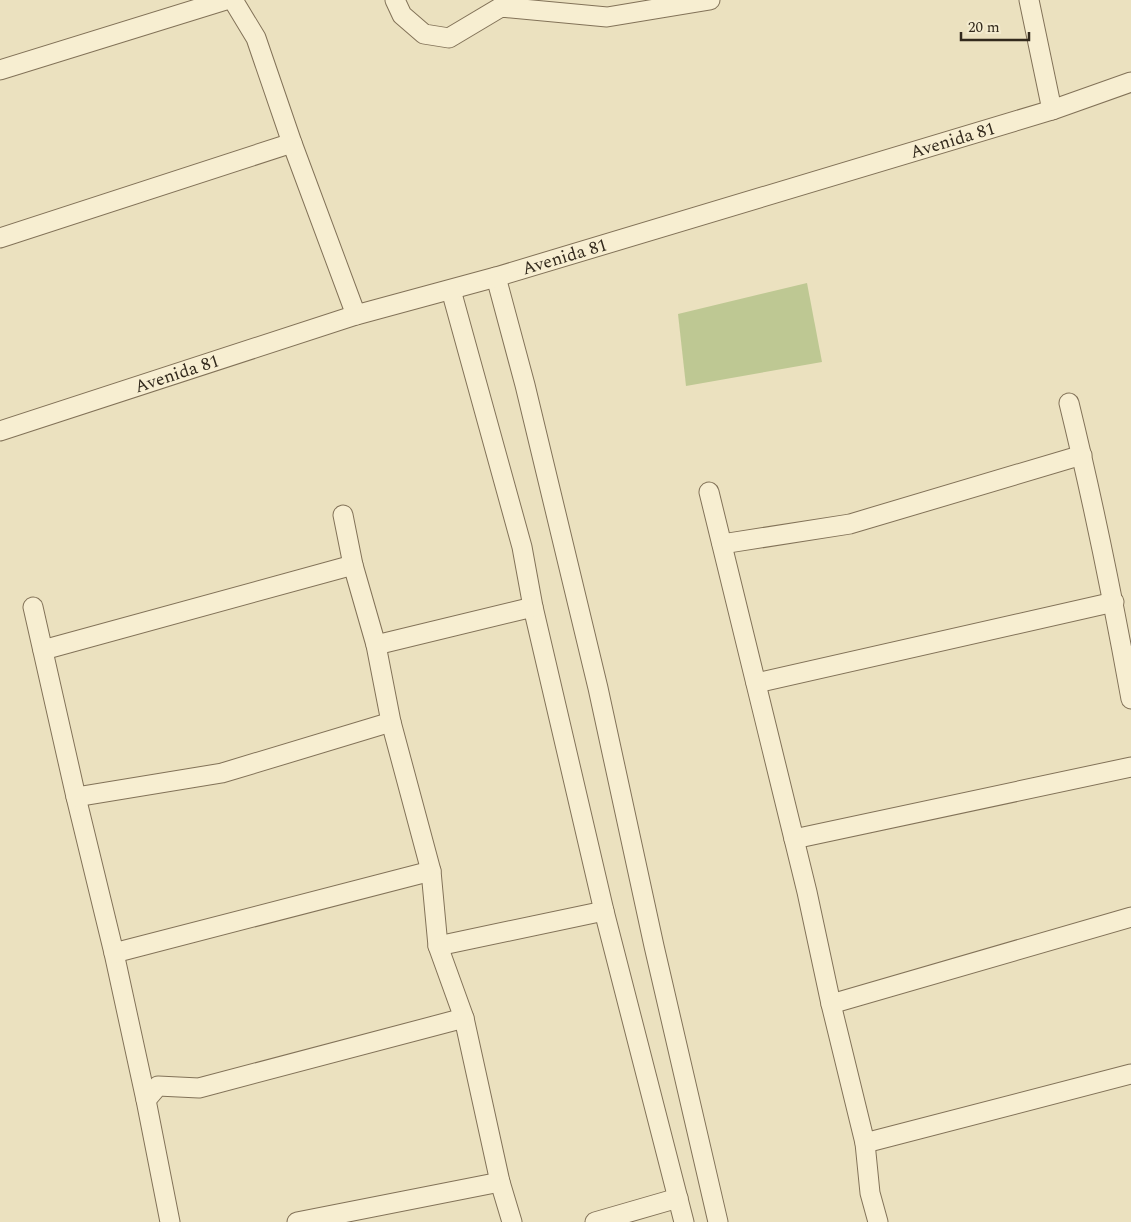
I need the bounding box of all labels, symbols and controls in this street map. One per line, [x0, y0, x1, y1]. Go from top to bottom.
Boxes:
scale bar [961, 10, 1028, 42]
text: 20 m [968, 16, 1000, 39]
street label: Avenida 81 [907, 115, 998, 166]
street label: Avenida 81 [519, 231, 610, 282]
street label: Avenida 81 [131, 347, 223, 400]

